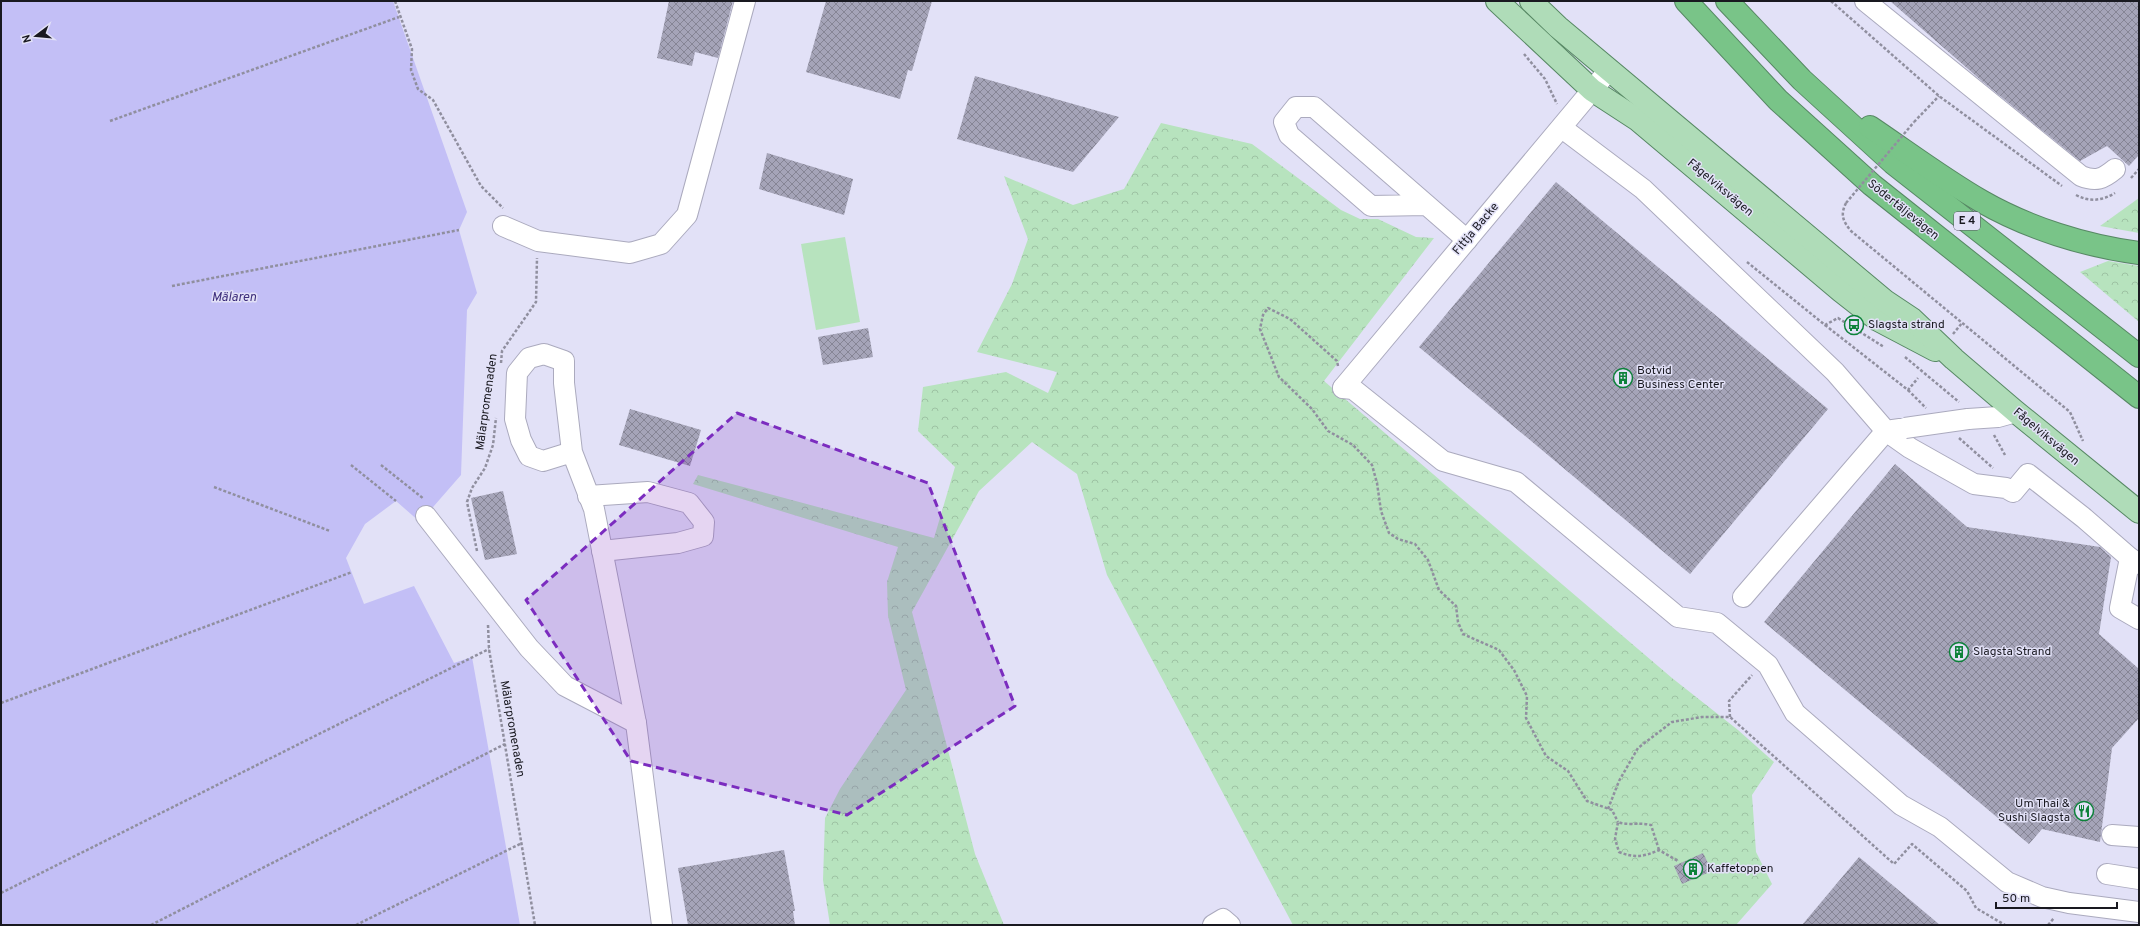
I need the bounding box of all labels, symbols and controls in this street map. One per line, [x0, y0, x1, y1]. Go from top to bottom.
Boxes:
north arrow [16, 16, 56, 56]
text: N [20, 33, 35, 44]
street label: Fågelviksvägen [1684, 156, 1756, 220]
street label: Södertäljevägen [1864, 176, 1942, 244]
street label: Fittja Backe [1449, 199, 1503, 259]
road number: E 4 [1954, 212, 1980, 230]
water label: Mälaren [212, 290, 256, 306]
bus stop icon: Slagsta strand [1843, 314, 1865, 336]
place label: Slagsta strand [1868, 317, 1945, 333]
street label: Mälarpromenaden [472, 352, 502, 452]
place label: Botvid Business Center [1637, 363, 1725, 393]
building icon: Botvid Business Center [1612, 367, 1634, 389]
street label: Fågelviksvägen [2010, 405, 2082, 469]
building icon: Slagsta Strand [1948, 641, 1970, 663]
place label: Slagsta Strand [1973, 644, 2051, 660]
street label: Mälarpromenaden [496, 679, 528, 779]
place label: Um Thai & Sushi Slagsta [1998, 796, 2070, 826]
restaurant icon: Um Thai & Sushi Slagsta [2073, 800, 2095, 822]
building icon: Kaffetoppen [1682, 858, 1704, 880]
place label: Kaffetoppen [1707, 861, 1774, 877]
scale bar [1996, 884, 2117, 910]
text: 50 m [2002, 891, 2030, 907]

